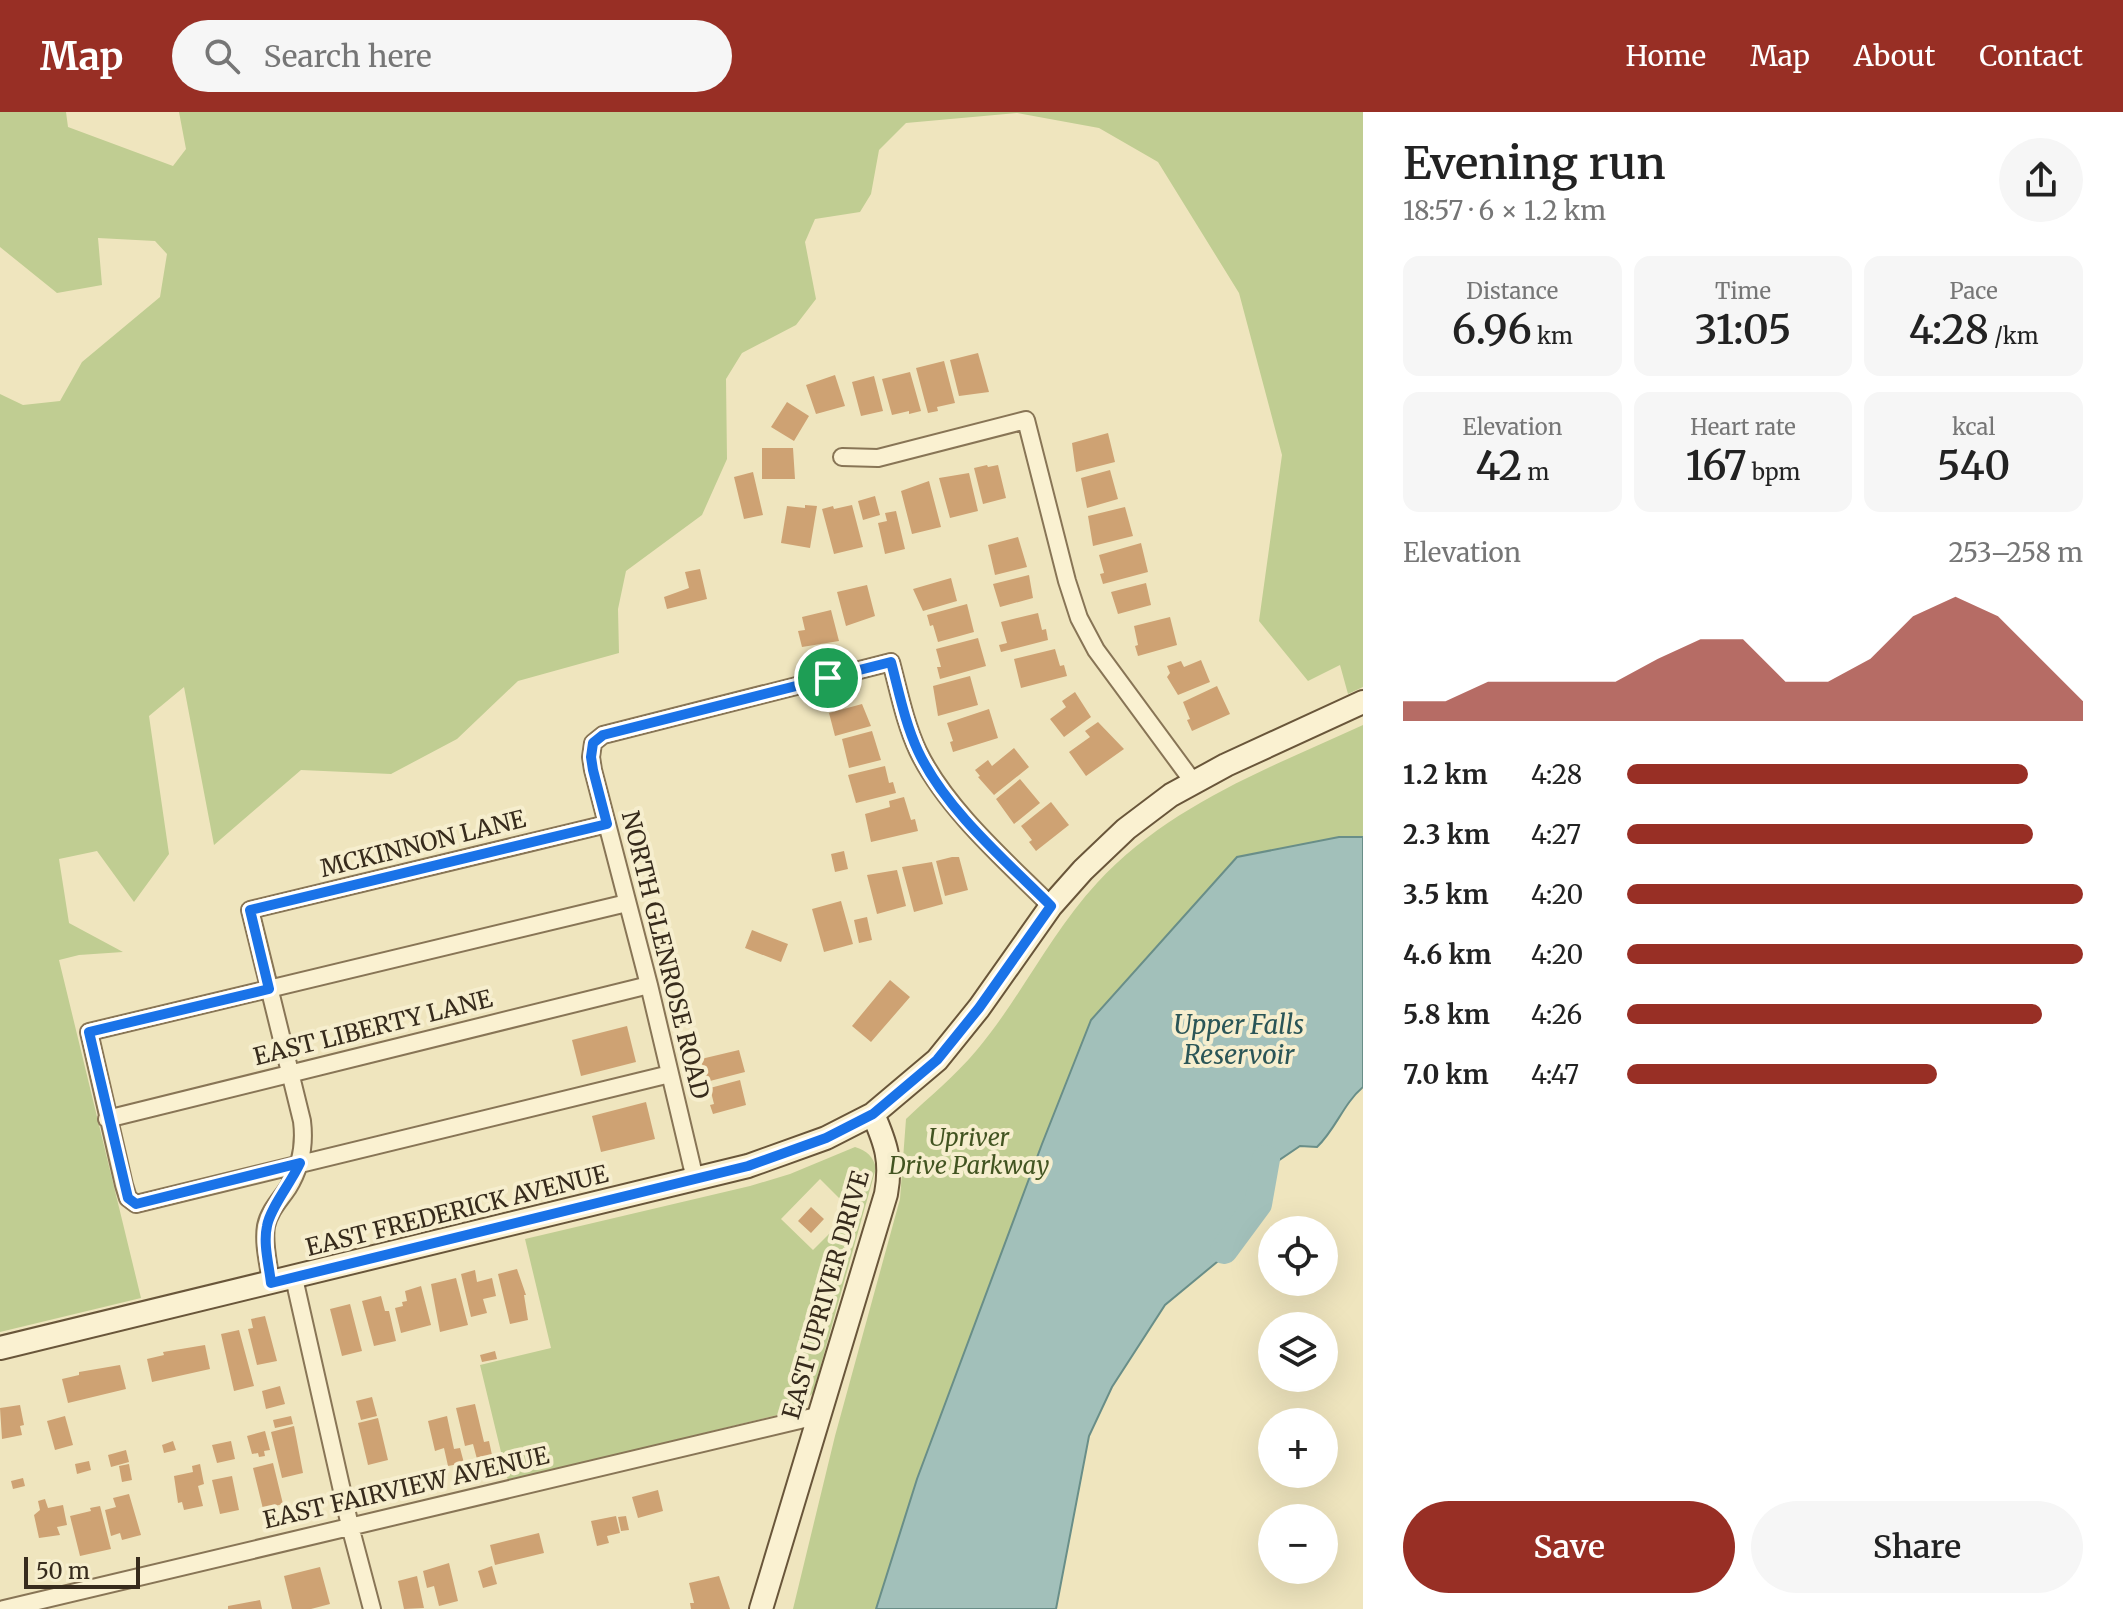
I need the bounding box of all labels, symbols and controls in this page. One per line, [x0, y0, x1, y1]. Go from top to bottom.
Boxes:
search box [172, 20, 732, 92]
text: Map [40, 33, 124, 80]
icon: search [200, 34, 244, 78]
text: Search here [264, 37, 432, 75]
text: Home [1625, 38, 1706, 74]
text: Map [1750, 38, 1810, 74]
text: About [1854, 38, 1935, 74]
text: Contact [1979, 38, 2083, 74]
text: Evening run [1403, 136, 1666, 191]
button: share [1999, 138, 2083, 222]
text: 18:57 · 6 × 1.2 km [1403, 194, 1606, 227]
text: Distance [1466, 277, 1558, 305]
text: Time [1715, 277, 1771, 305]
text: Pace [1950, 277, 1998, 305]
text: 6.96 [1452, 305, 1532, 355]
text: 31:05 [1694, 305, 1792, 355]
text: 4:28 [1909, 305, 1989, 355]
text: km [1532, 322, 1573, 350]
text: /km [1989, 322, 2039, 350]
text: Elevation [1462, 413, 1562, 441]
text: Heart rate [1690, 413, 1796, 441]
text: kcal [1952, 413, 1995, 441]
text: 42 [1475, 441, 1522, 491]
text: 167 [1686, 441, 1747, 491]
text: 540 [1937, 441, 2010, 491]
text: m [1522, 458, 1549, 486]
text: bpm [1747, 458, 1800, 486]
text: Elevation [1403, 536, 1521, 569]
text: 253–258 m [1948, 536, 2083, 569]
pin [794, 644, 862, 712]
icon: arrive [806, 656, 850, 700]
text: 1.2 km [1403, 758, 1488, 791]
text: 4:28 [1531, 758, 1582, 791]
street label: MCKINNON LANE [317, 803, 530, 884]
street label: NORTH GLENROSE ROAD [615, 808, 716, 1102]
text: 2.3 km [1403, 818, 1490, 851]
text: 4:27 [1531, 818, 1581, 851]
text: 3.5 km [1403, 878, 1489, 911]
text: 4:20 [1531, 878, 1583, 911]
text: 4.6 km [1403, 938, 1491, 971]
text: 4:20 [1531, 938, 1583, 971]
street label: EAST LIBERTY LANE [250, 983, 496, 1072]
text: 5.8 km [1403, 998, 1490, 1031]
text: 4:26 [1531, 998, 1582, 1031]
water label: Upper Falls Reservoir [1174, 1008, 1304, 1071]
text: 7.0 km [1403, 1058, 1489, 1091]
text: 4:47 [1531, 1058, 1579, 1091]
park label: Upriver Drive Parkway [888, 1122, 1049, 1181]
street label: EAST FREDERICK AVENUE [303, 1158, 612, 1263]
street label: EAST UPRIVER DRIVE [775, 1166, 876, 1423]
map controls [1258, 1216, 1338, 1584]
button: locate [1258, 1216, 1338, 1296]
button: layers [1258, 1312, 1338, 1392]
button: + [1258, 1408, 1338, 1488]
street label: EAST FAIRVIEW AVENUE [260, 1439, 553, 1535]
button: Save [1403, 1501, 1735, 1593]
button: Share [1751, 1501, 2083, 1593]
button: − [1258, 1504, 1338, 1584]
scale bar [24, 1553, 140, 1589]
text: 50 m [36, 1557, 90, 1585]

